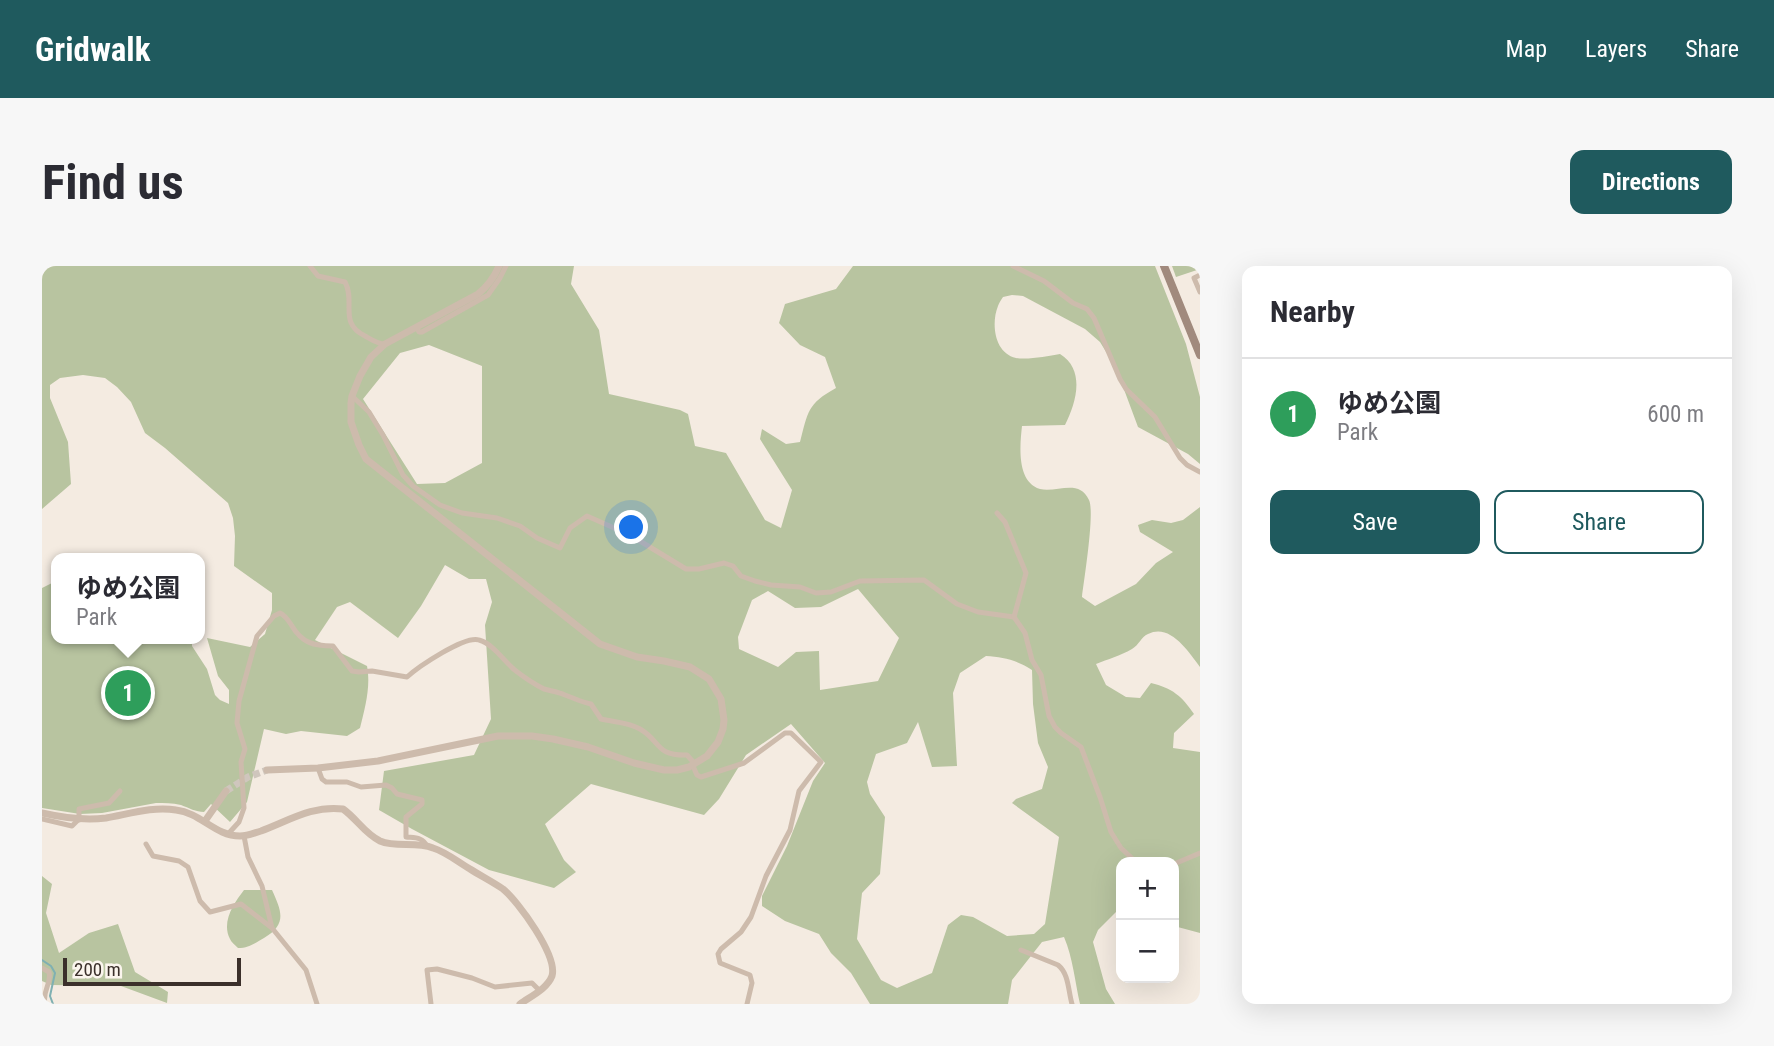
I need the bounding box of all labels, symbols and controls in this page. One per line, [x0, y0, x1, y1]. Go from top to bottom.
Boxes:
text: Gridwalk [35, 30, 150, 69]
text: Map [1506, 35, 1547, 63]
text: Layers [1585, 35, 1647, 63]
text: Share [1685, 35, 1739, 63]
button: Directions [1570, 150, 1732, 214]
text: Find us [42, 154, 184, 211]
text: Nearby [1270, 294, 1355, 329]
text: ゆめ公園 [1337, 388, 1441, 418]
text: 1 [1287, 401, 1299, 428]
text: 600 m [1647, 401, 1704, 428]
text: Park [1337, 419, 1378, 446]
button: Save [1270, 490, 1480, 554]
button: Share [1494, 490, 1704, 554]
your location [614, 510, 648, 544]
popup [51, 553, 205, 644]
text: ゆめ公園 [76, 573, 180, 603]
text: Park [76, 604, 117, 631]
pin: 1 [105, 667, 151, 719]
map controls [1116, 857, 1179, 983]
button: + [1116, 857, 1179, 920]
button: − [1116, 920, 1179, 983]
scale bar [63, 955, 242, 987]
text: 200 m [74, 958, 121, 981]

